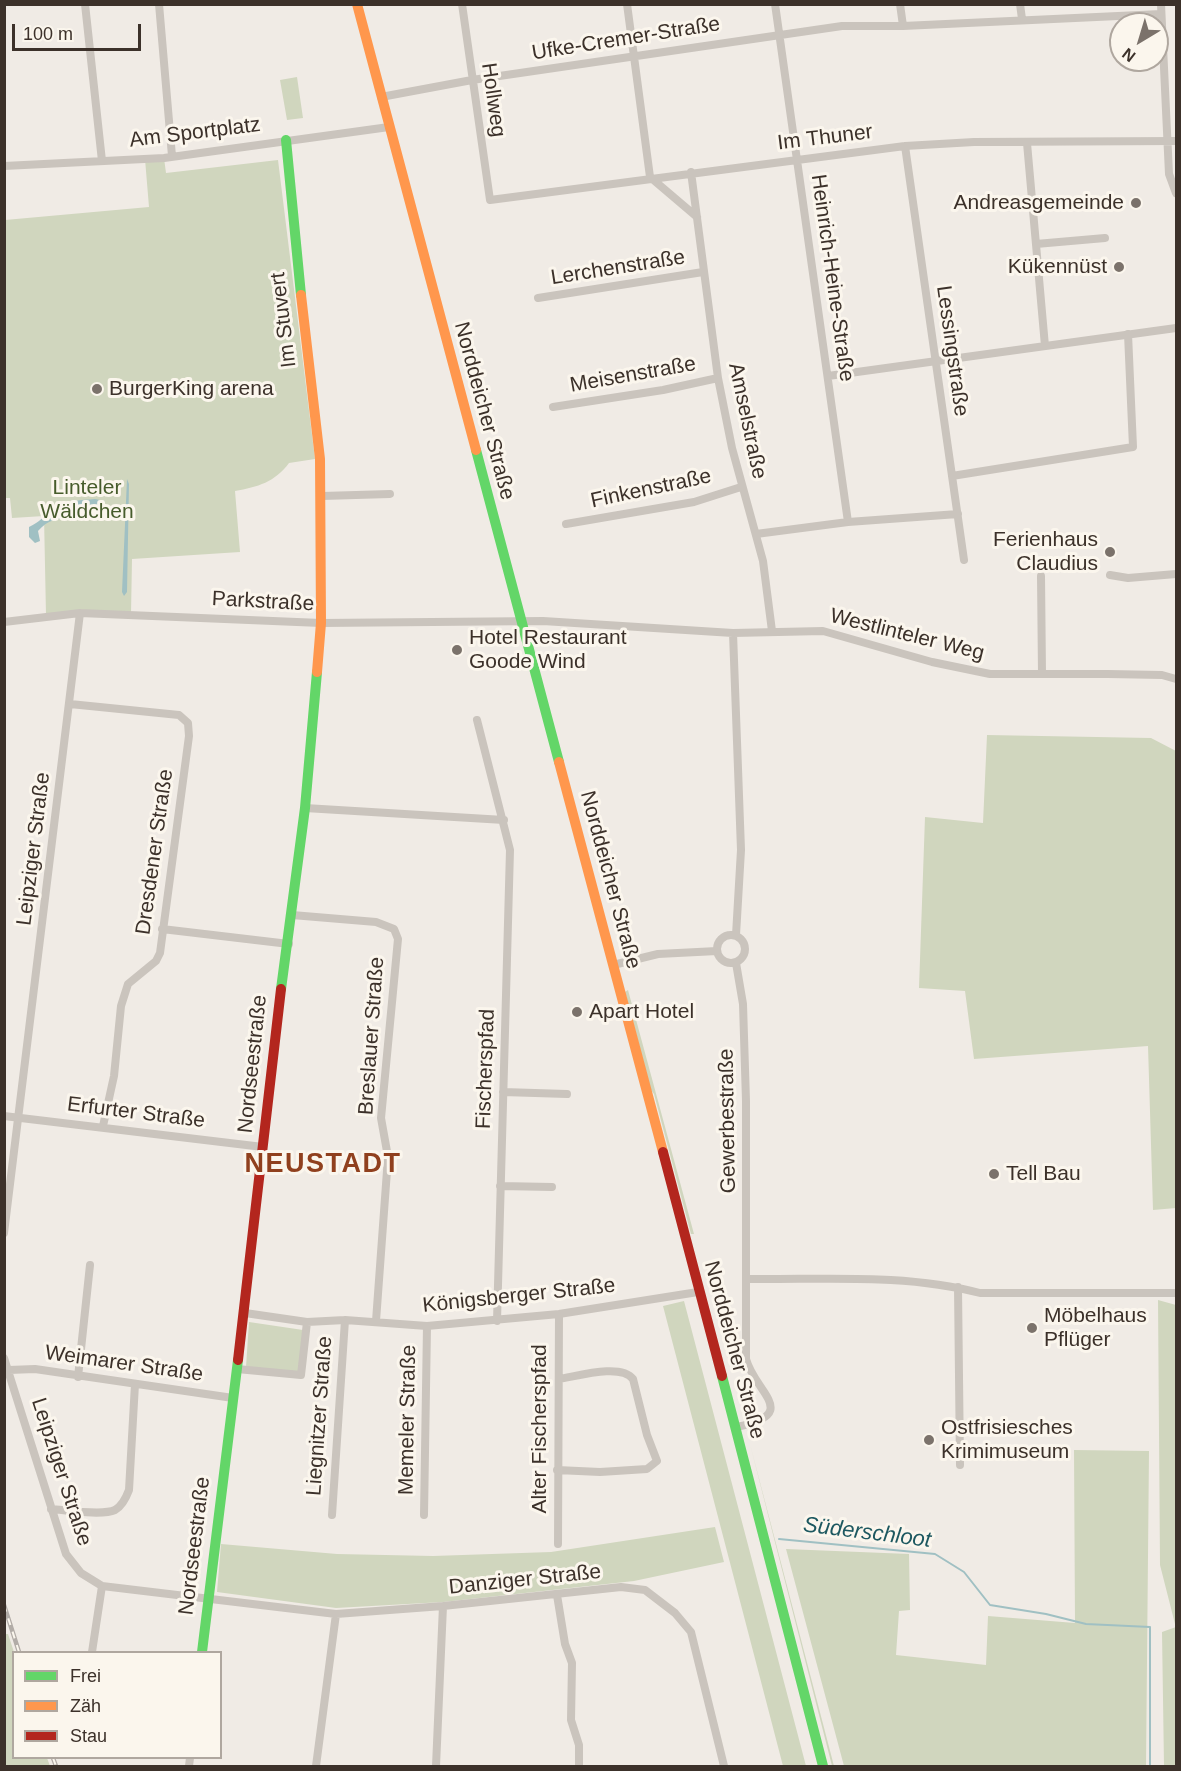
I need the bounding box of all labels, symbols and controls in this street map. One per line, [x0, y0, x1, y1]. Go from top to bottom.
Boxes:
scale bar [15, 12, 144, 50]
street label: Ufke-Cremer-Straße [530, 12, 722, 66]
north arrow [1109, 12, 1169, 72]
text: 100 m [23, 24, 73, 44]
text: N [1119, 45, 1139, 65]
street label: Hollweg [475, 61, 511, 139]
street label: Am Sportplatz [128, 112, 262, 154]
street label: Im Thuner [776, 120, 874, 156]
street label: Heinrich-Heine-Straße [805, 173, 859, 383]
place label: Andreasgemeinde [954, 190, 1124, 216]
marker: Andreasgemeinde [1129, 196, 1143, 210]
street label: Lerchenstraße [549, 245, 687, 291]
place label: Kükennüst [1008, 254, 1107, 280]
marker: Kükennüst [1112, 260, 1126, 274]
street label: Im Stuvert [266, 271, 302, 369]
street label: Lessingstraße [930, 284, 974, 418]
street label: Norddeicher Straße [448, 319, 520, 503]
street label: Meisenstraße [568, 352, 698, 398]
street label: Amselstraße [722, 361, 772, 481]
place label: BurgerKing arena [109, 376, 274, 402]
marker: BurgerKing arena [90, 382, 104, 396]
street label: Finkenstraße [588, 464, 714, 514]
park label: Linteler Wäldchen [40, 475, 134, 525]
place label: Ferienhaus Claudius [993, 527, 1098, 577]
marker: Ferienhaus Claudius [1103, 545, 1117, 559]
street label: Parkstraße [211, 587, 315, 617]
street label: Westlinteler Weg [827, 604, 987, 666]
place label: Hotel Restaurant Goode Wind [469, 625, 627, 675]
marker: Hotel Restaurant Goode Wind [450, 643, 464, 657]
street label: Dresdener Straße [131, 768, 179, 936]
street label: Leipziger Straße [12, 771, 56, 927]
street label: Norddeicher Straße [574, 788, 646, 972]
street label: Breslauer Straße [354, 956, 390, 1116]
street label: Nordseestraße [233, 994, 273, 1134]
place label: Apart Hotel [589, 999, 694, 1025]
marker: Apart Hotel [570, 1005, 584, 1019]
street label: Fischerspfad [471, 1008, 501, 1130]
street label: Gewerbestraße [714, 1048, 742, 1194]
street label: Erfurter Straße [66, 1092, 206, 1134]
district label: NEUSTADT [245, 1149, 401, 1181]
place label: Tell Bau [1006, 1161, 1081, 1187]
marker: Tell Bau [987, 1167, 1001, 1181]
street label: Norddeicher Straße [698, 1258, 770, 1442]
street label: Königsberger Straße [421, 1273, 617, 1319]
place label: Möbelhaus Pflüger [1044, 1303, 1147, 1353]
marker: Möbelhaus Pflüger [1025, 1321, 1039, 1335]
street label: Liegnitzer Straße [302, 1335, 338, 1497]
street label: Weimarer Straße [43, 1340, 205, 1388]
street label: Alter Fischerspfad [527, 1344, 553, 1514]
street label: Memeler Straße [394, 1345, 422, 1495]
street label: Leipziger Straße [25, 1395, 97, 1549]
place label: Ostfrisiesches Krimimuseum [941, 1415, 1073, 1465]
marker: Ostfrisiesches Krimimuseum [922, 1433, 936, 1447]
street label: Nordseestraße [174, 1476, 216, 1616]
water label: Süderschloot [802, 1512, 932, 1554]
street label: Danziger Straße [448, 1559, 602, 1601]
legend [12, 1651, 222, 1759]
text: Frei [70, 1666, 101, 1686]
text: Zäh [70, 1696, 101, 1716]
text: Stau [70, 1726, 107, 1746]

